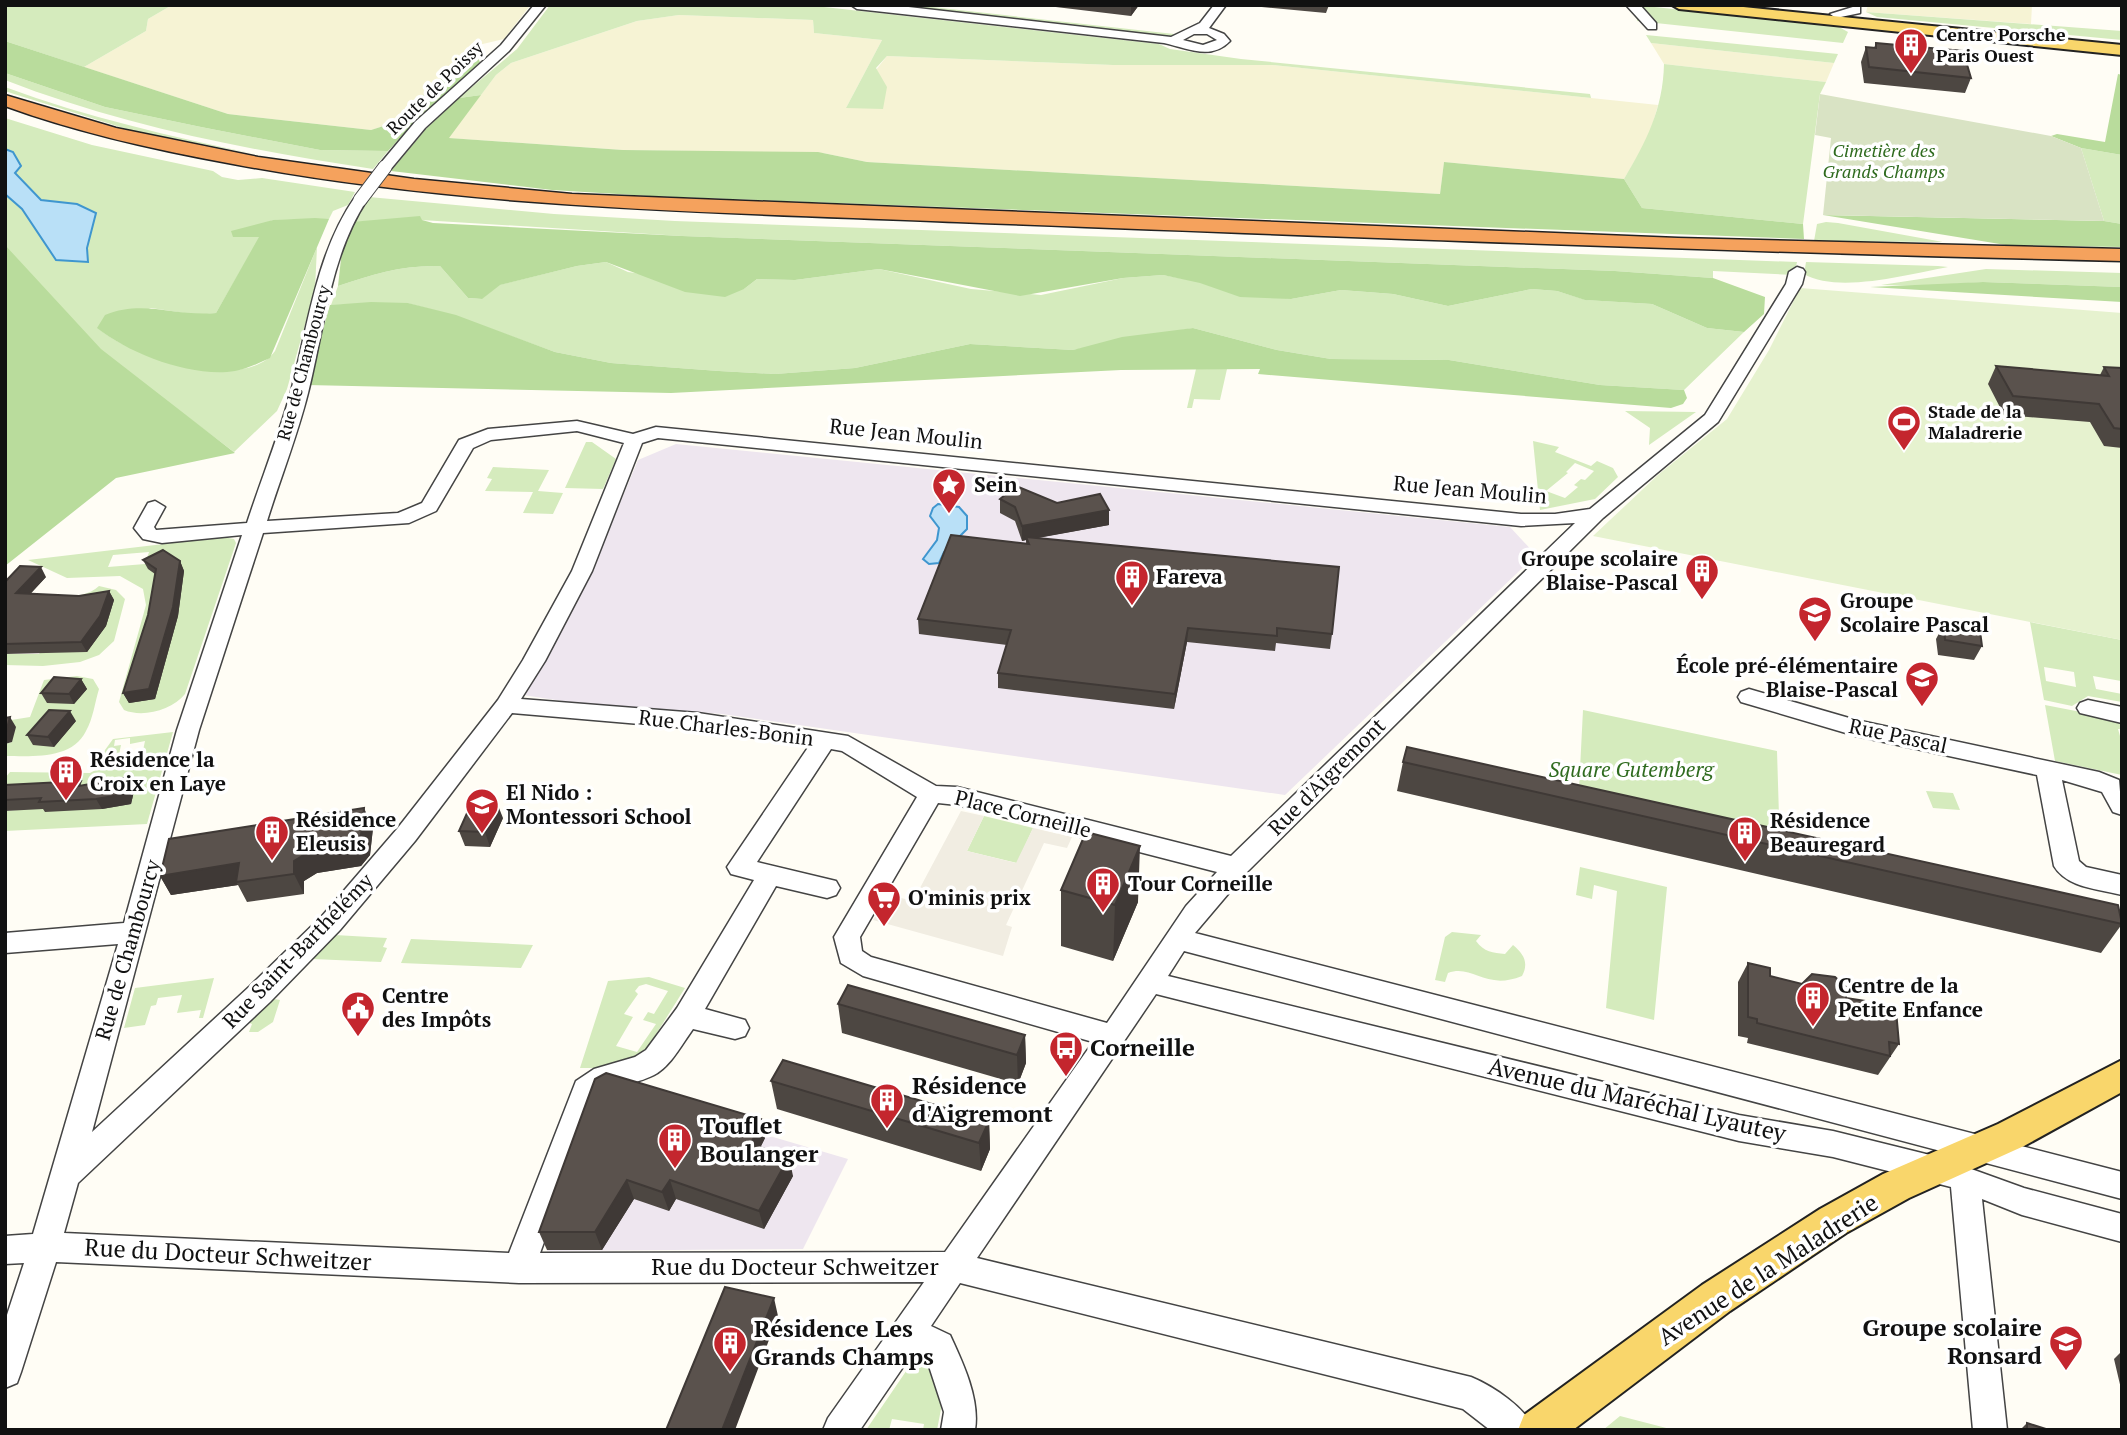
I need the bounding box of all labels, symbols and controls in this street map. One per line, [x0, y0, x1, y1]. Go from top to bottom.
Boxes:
place label: Centre Porsche Paris Ouest [1936, 22, 2066, 67]
building icon: Centre Porsche Paris Ouest [1892, 26, 1930, 75]
street label: Route de Poissy [381, 35, 488, 139]
park label: Cimetière des Grands Champs [1823, 138, 1945, 183]
street label: Rue de Chambourcy [271, 282, 336, 443]
place label: Stade de la Maladrerie [1928, 399, 2023, 444]
sports icon: Stade de la Maladrerie [1885, 403, 1923, 452]
street label: Rue Jean Moulin [828, 411, 985, 455]
place icon: Sein [930, 466, 968, 515]
street label: Rue Jean Moulin [1392, 468, 1549, 510]
place label: Sein [974, 470, 1018, 498]
place label: Groupe scolaire Blaise-Pascal [1521, 544, 1678, 596]
building icon: Groupe scolaire Blaise-Pascal [1683, 552, 1721, 601]
building icon: Fareva [1113, 558, 1151, 607]
place label: Fareva [1156, 562, 1223, 590]
place label: Groupe Scolaire Pascal [1840, 586, 1989, 638]
school or university icon: Groupe Scolaire Pascal [1796, 594, 1834, 643]
place label: École pré-élémentaire Blaise-Pascal [1676, 651, 1898, 703]
school or university icon: École pré-élémentaire Blaise-Pascal [1903, 659, 1941, 708]
street label: Rue Charles-Bonin [637, 702, 816, 752]
street label: Rue d'Aigremont [1262, 711, 1391, 841]
street label: Rue Pascal [1846, 711, 1950, 759]
place label: Résidence la Croix en Laye [90, 745, 226, 797]
building icon: Résidence la Croix en Laye [47, 753, 85, 802]
park label: Square Gutemberg [1548, 755, 1715, 783]
place label: El Nido : Montessori School [506, 778, 692, 830]
street label: Place Corneille [952, 783, 1094, 844]
school or university icon: El Nido : Montessori School [463, 786, 501, 835]
place label: Résidence Eleusis [296, 805, 396, 857]
place label: Résidence Beauregard [1770, 806, 1886, 858]
building icon: Résidence Eleusis [253, 813, 291, 862]
building icon: Résidence Beauregard [1726, 814, 1764, 863]
street label: Rue de Chambourcy [88, 856, 166, 1043]
building icon: Tour Corneille [1084, 865, 1122, 914]
street label: Rue Saint-Barthélémy [216, 866, 379, 1034]
place label: Tour Corneille [1128, 869, 1273, 897]
supermarket icon: O'minis prix [865, 879, 903, 928]
place label: O'minis prix [908, 883, 1031, 911]
place label: Centre de la Petite Enfance [1838, 971, 1983, 1023]
building icon: Centre de la Petite Enfance [1794, 979, 1832, 1028]
place label: Centre des Impôts [382, 981, 491, 1033]
public building icon: Centre des Impôts [339, 989, 377, 1038]
bus stop icon: Corneille [1047, 1029, 1085, 1078]
place label: Corneille [1090, 1031, 1195, 1063]
street label: Avenue du Maréchal Lyautey [1485, 1049, 1790, 1149]
place label: Résidence d'Aigremont [912, 1069, 1053, 1129]
building icon: Résidence d'Aigremont [868, 1081, 906, 1130]
place label: Touflet Boulanger [700, 1109, 819, 1169]
building icon: Touflet Boulanger [656, 1121, 694, 1170]
street label: Avenue de la Maladrerie [1651, 1186, 1884, 1352]
street label: Rue du Docteur Schweitzer [84, 1231, 373, 1278]
street label: Rue du Docteur Schweitzer [651, 1250, 939, 1282]
place label: Groupe scolaire Ronsard [1863, 1311, 2043, 1371]
place label: Résidence Les Grands Champs [754, 1312, 934, 1372]
school or university icon: Groupe scolaire Ronsard [2047, 1323, 2085, 1372]
building icon: Résidence Les Grands Champs [711, 1324, 749, 1373]

